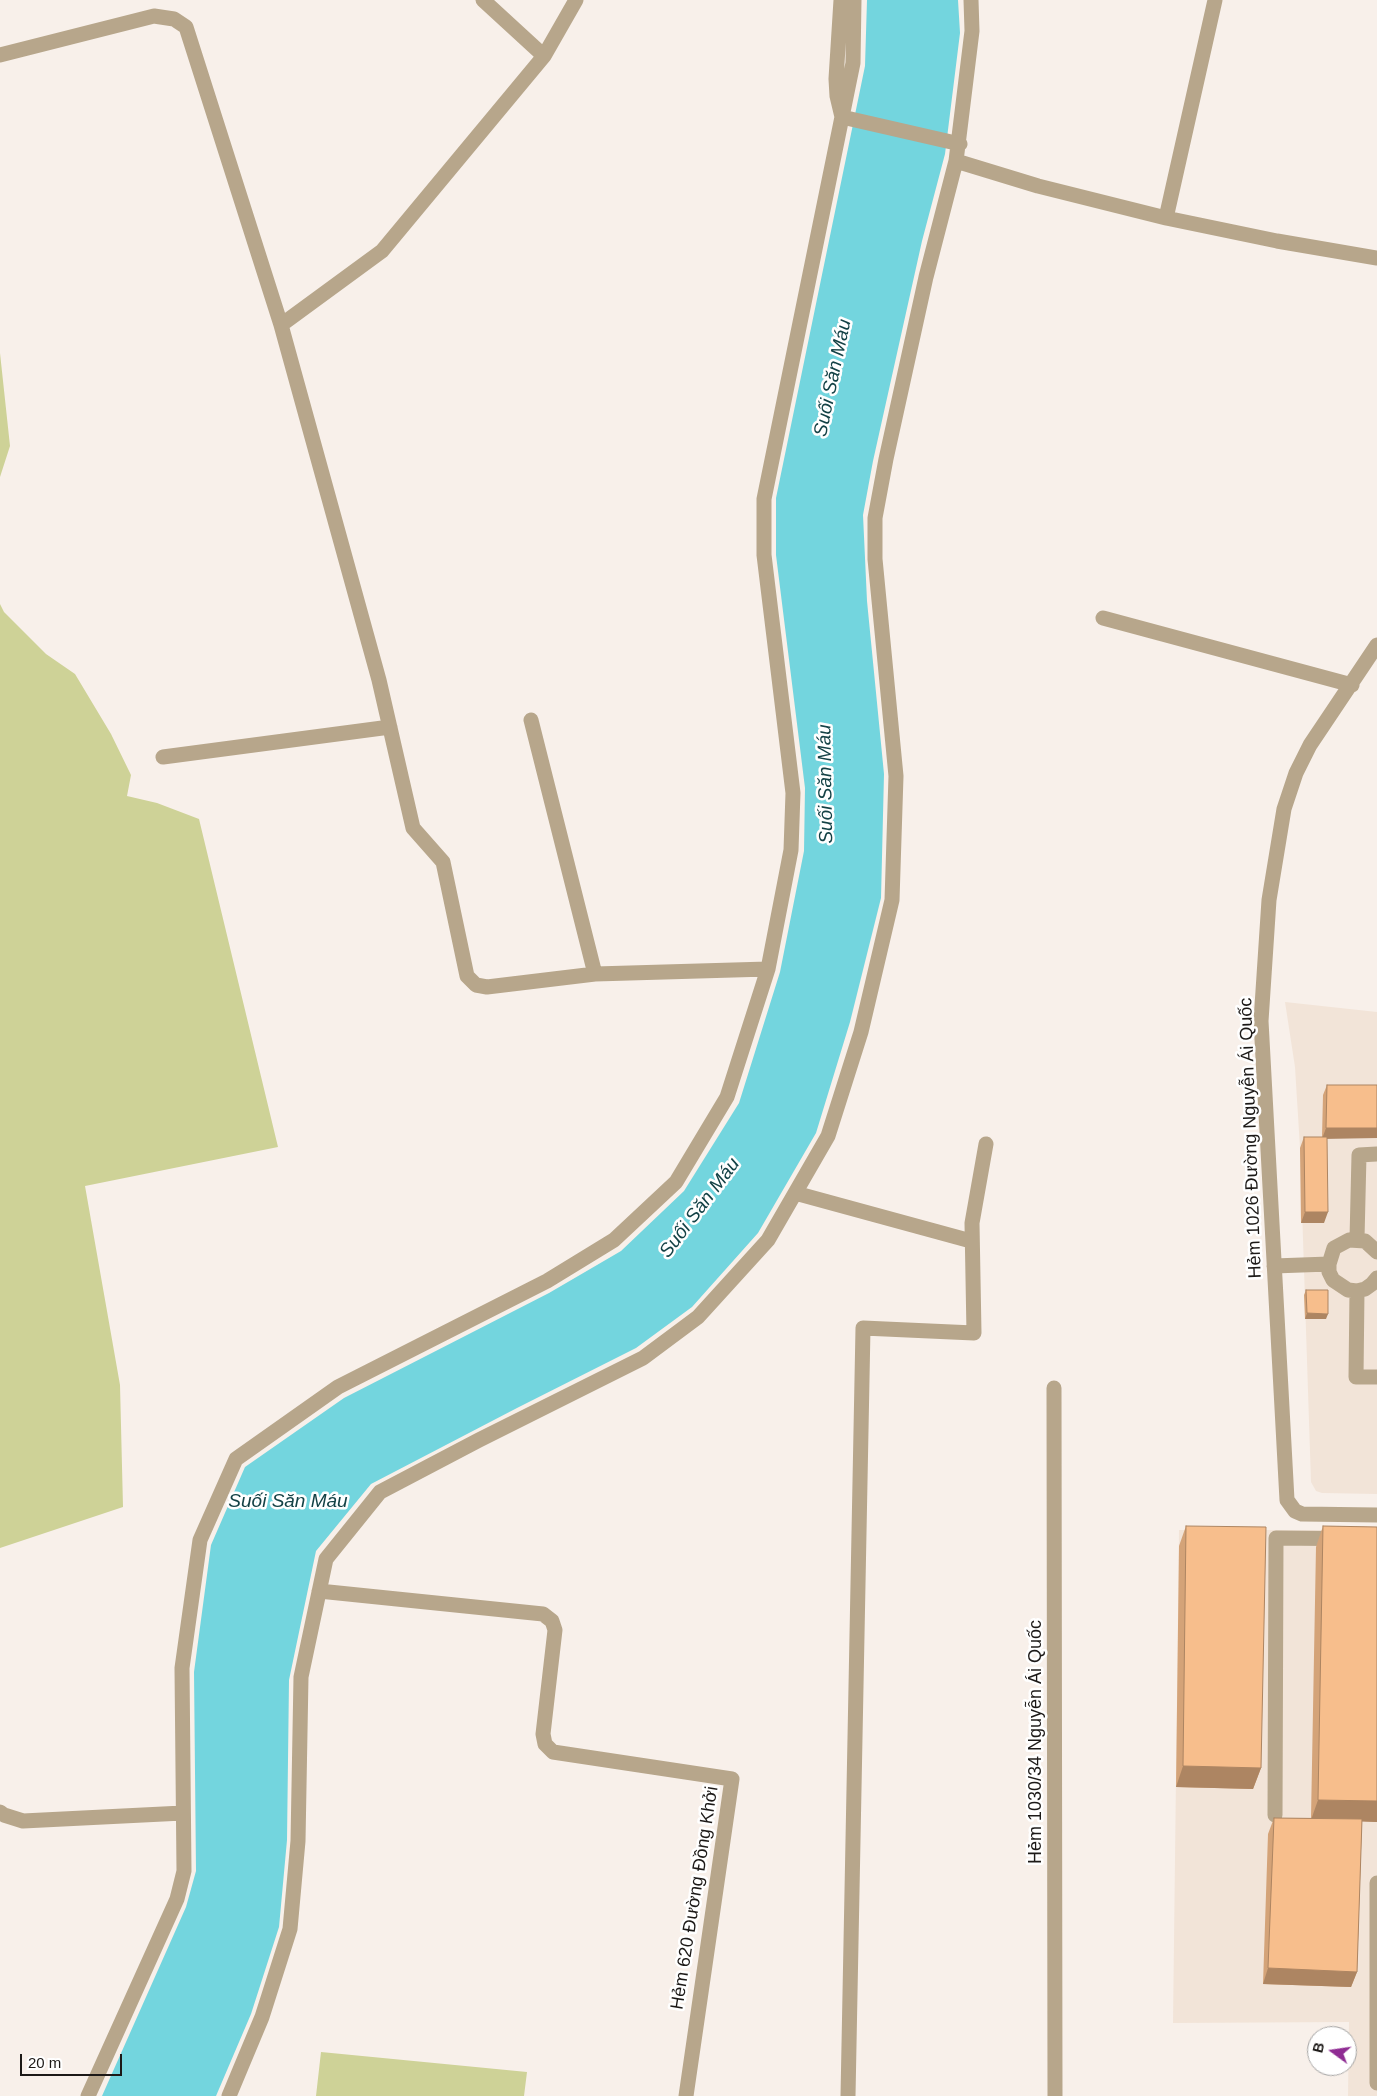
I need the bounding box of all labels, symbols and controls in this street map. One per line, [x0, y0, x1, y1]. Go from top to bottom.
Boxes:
water label: Suối Săn Máu [809, 317, 857, 439]
water label: Suối Săn Máu [814, 724, 838, 844]
street label: Hẻm 1026 Đường Nguyễn Ái Quốc [1235, 997, 1267, 1279]
water label: Suối Săn Máu [655, 1153, 745, 1263]
water label: Suối Săn Máu [228, 1491, 348, 1513]
street label: Hẻm 1030/34 Nguyễn Ái Quốc [1025, 1620, 1047, 1864]
street label: Hẻm 620 Đường Đồng Khởi [667, 1785, 723, 2011]
north arrow [1307, 2026, 1357, 2076]
text: B [1309, 2041, 1327, 2054]
scale bar [22, 2044, 125, 2076]
text: 20 m [28, 2054, 61, 2071]

